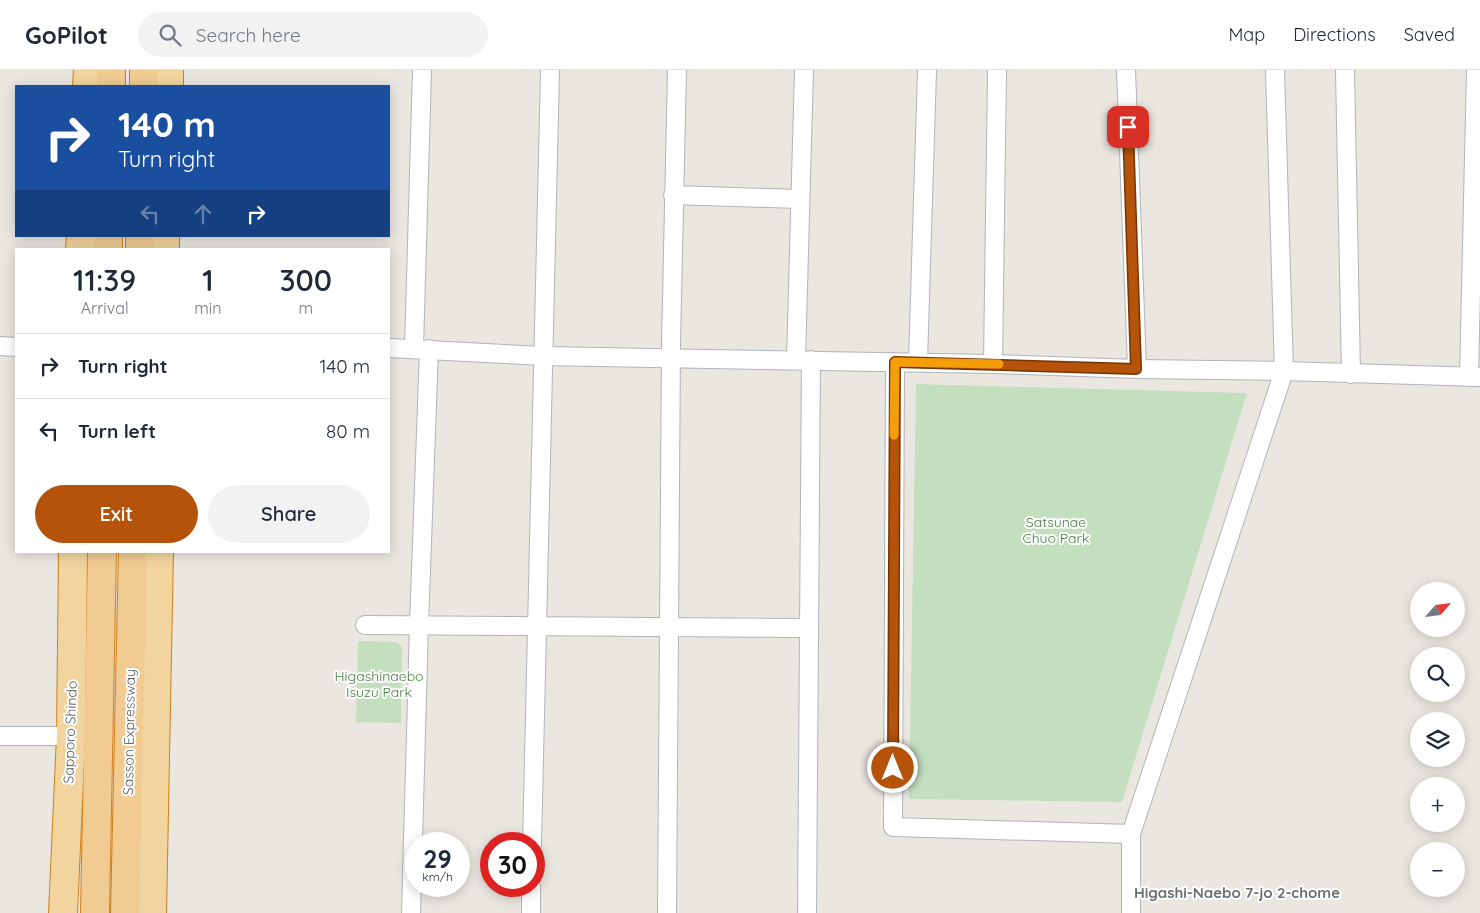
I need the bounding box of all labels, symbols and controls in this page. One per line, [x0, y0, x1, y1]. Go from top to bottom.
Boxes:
search box [138, 12, 488, 57]
text: GoPilot [25, 20, 108, 50]
icon: search [156, 21, 184, 49]
text: Search here [196, 23, 301, 47]
text: Map [1228, 23, 1265, 46]
text: Directions [1293, 23, 1376, 46]
text: Saved [1404, 23, 1455, 46]
text: 140 m [118, 102, 216, 146]
icon: right [35, 105, 100, 170]
pin [1107, 106, 1149, 148]
icon: arrive [1114, 113, 1142, 141]
text: Turn right [118, 145, 215, 173]
icon: left [136, 200, 164, 228]
icon: ahead [189, 200, 217, 228]
icon: right [242, 200, 270, 228]
text: 11:39 [73, 261, 136, 299]
text: 1 [202, 261, 214, 299]
text: 300 [280, 261, 332, 299]
text: Arrival [81, 298, 129, 318]
text: min [194, 298, 222, 318]
text: m [298, 298, 313, 318]
icon: right [35, 352, 63, 380]
text: Turn right [78, 354, 167, 378]
text: 140 m [319, 354, 370, 378]
icon: left [35, 417, 63, 445]
text: Turn left [78, 419, 156, 443]
text: 80 m [326, 419, 370, 443]
button: Exit [35, 485, 198, 543]
button: Share [208, 485, 370, 543]
park label: Satsunae Chuo Park [1023, 513, 1089, 547]
north arrow [1410, 582, 1465, 638]
map controls [1410, 582, 1465, 897]
button: search [1410, 647, 1465, 702]
park label: Higashinaebo Isuzu Park [334, 667, 424, 701]
street label: Sasson Expressway [119, 669, 139, 795]
street label: Sapporo Shindo [59, 680, 81, 784]
button: layers [1410, 712, 1465, 767]
position arrow [866, 741, 918, 793]
button: + [1410, 777, 1465, 832]
speed limit sign: 30 [480, 832, 545, 897]
button: − [1410, 842, 1465, 897]
text: 29 [423, 843, 452, 874]
text: km/h [422, 869, 453, 884]
district label: Higashi-Naebo 7-jo 2-chome [1134, 883, 1340, 902]

